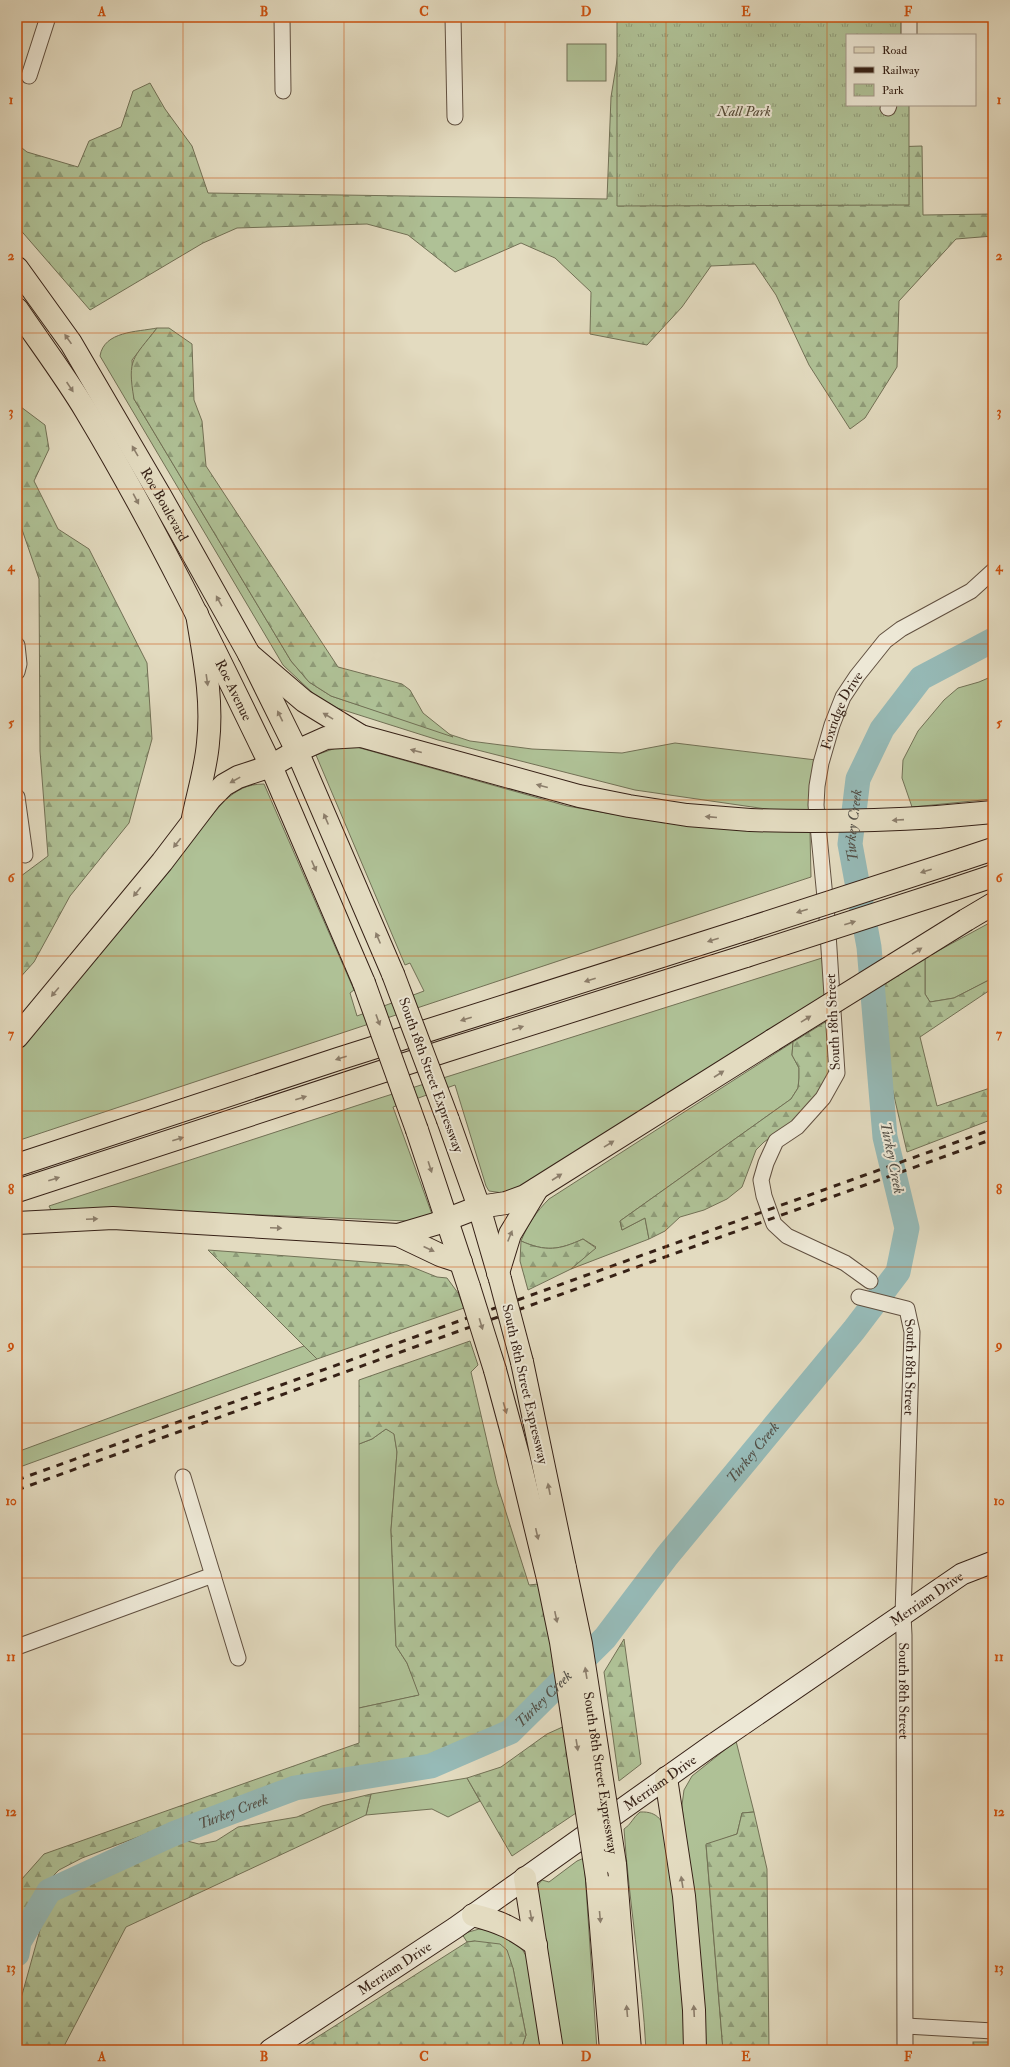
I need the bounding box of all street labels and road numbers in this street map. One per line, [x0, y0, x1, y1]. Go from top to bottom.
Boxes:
street label: Roe Boulevard [137, 464, 192, 544]
street label: Roe Avenue [212, 656, 256, 723]
street label: Foxridge Drive [817, 667, 866, 752]
street label: South 18th Street [822, 973, 844, 1071]
street label: South 18th Street Expressway [394, 995, 467, 1156]
street label: South 18th Street Expressway [497, 1302, 552, 1467]
street label: South 18th Street [901, 1317, 921, 1416]
street label: Merriam Drive [887, 1567, 967, 1629]
street label: South 18th Street [896, 1642, 913, 1740]
street label: South 18th Street Expressway [580, 1690, 622, 1856]
street label: Merriam Drive [620, 1751, 700, 1814]
street label: Merriam Drive [354, 1937, 435, 1998]

